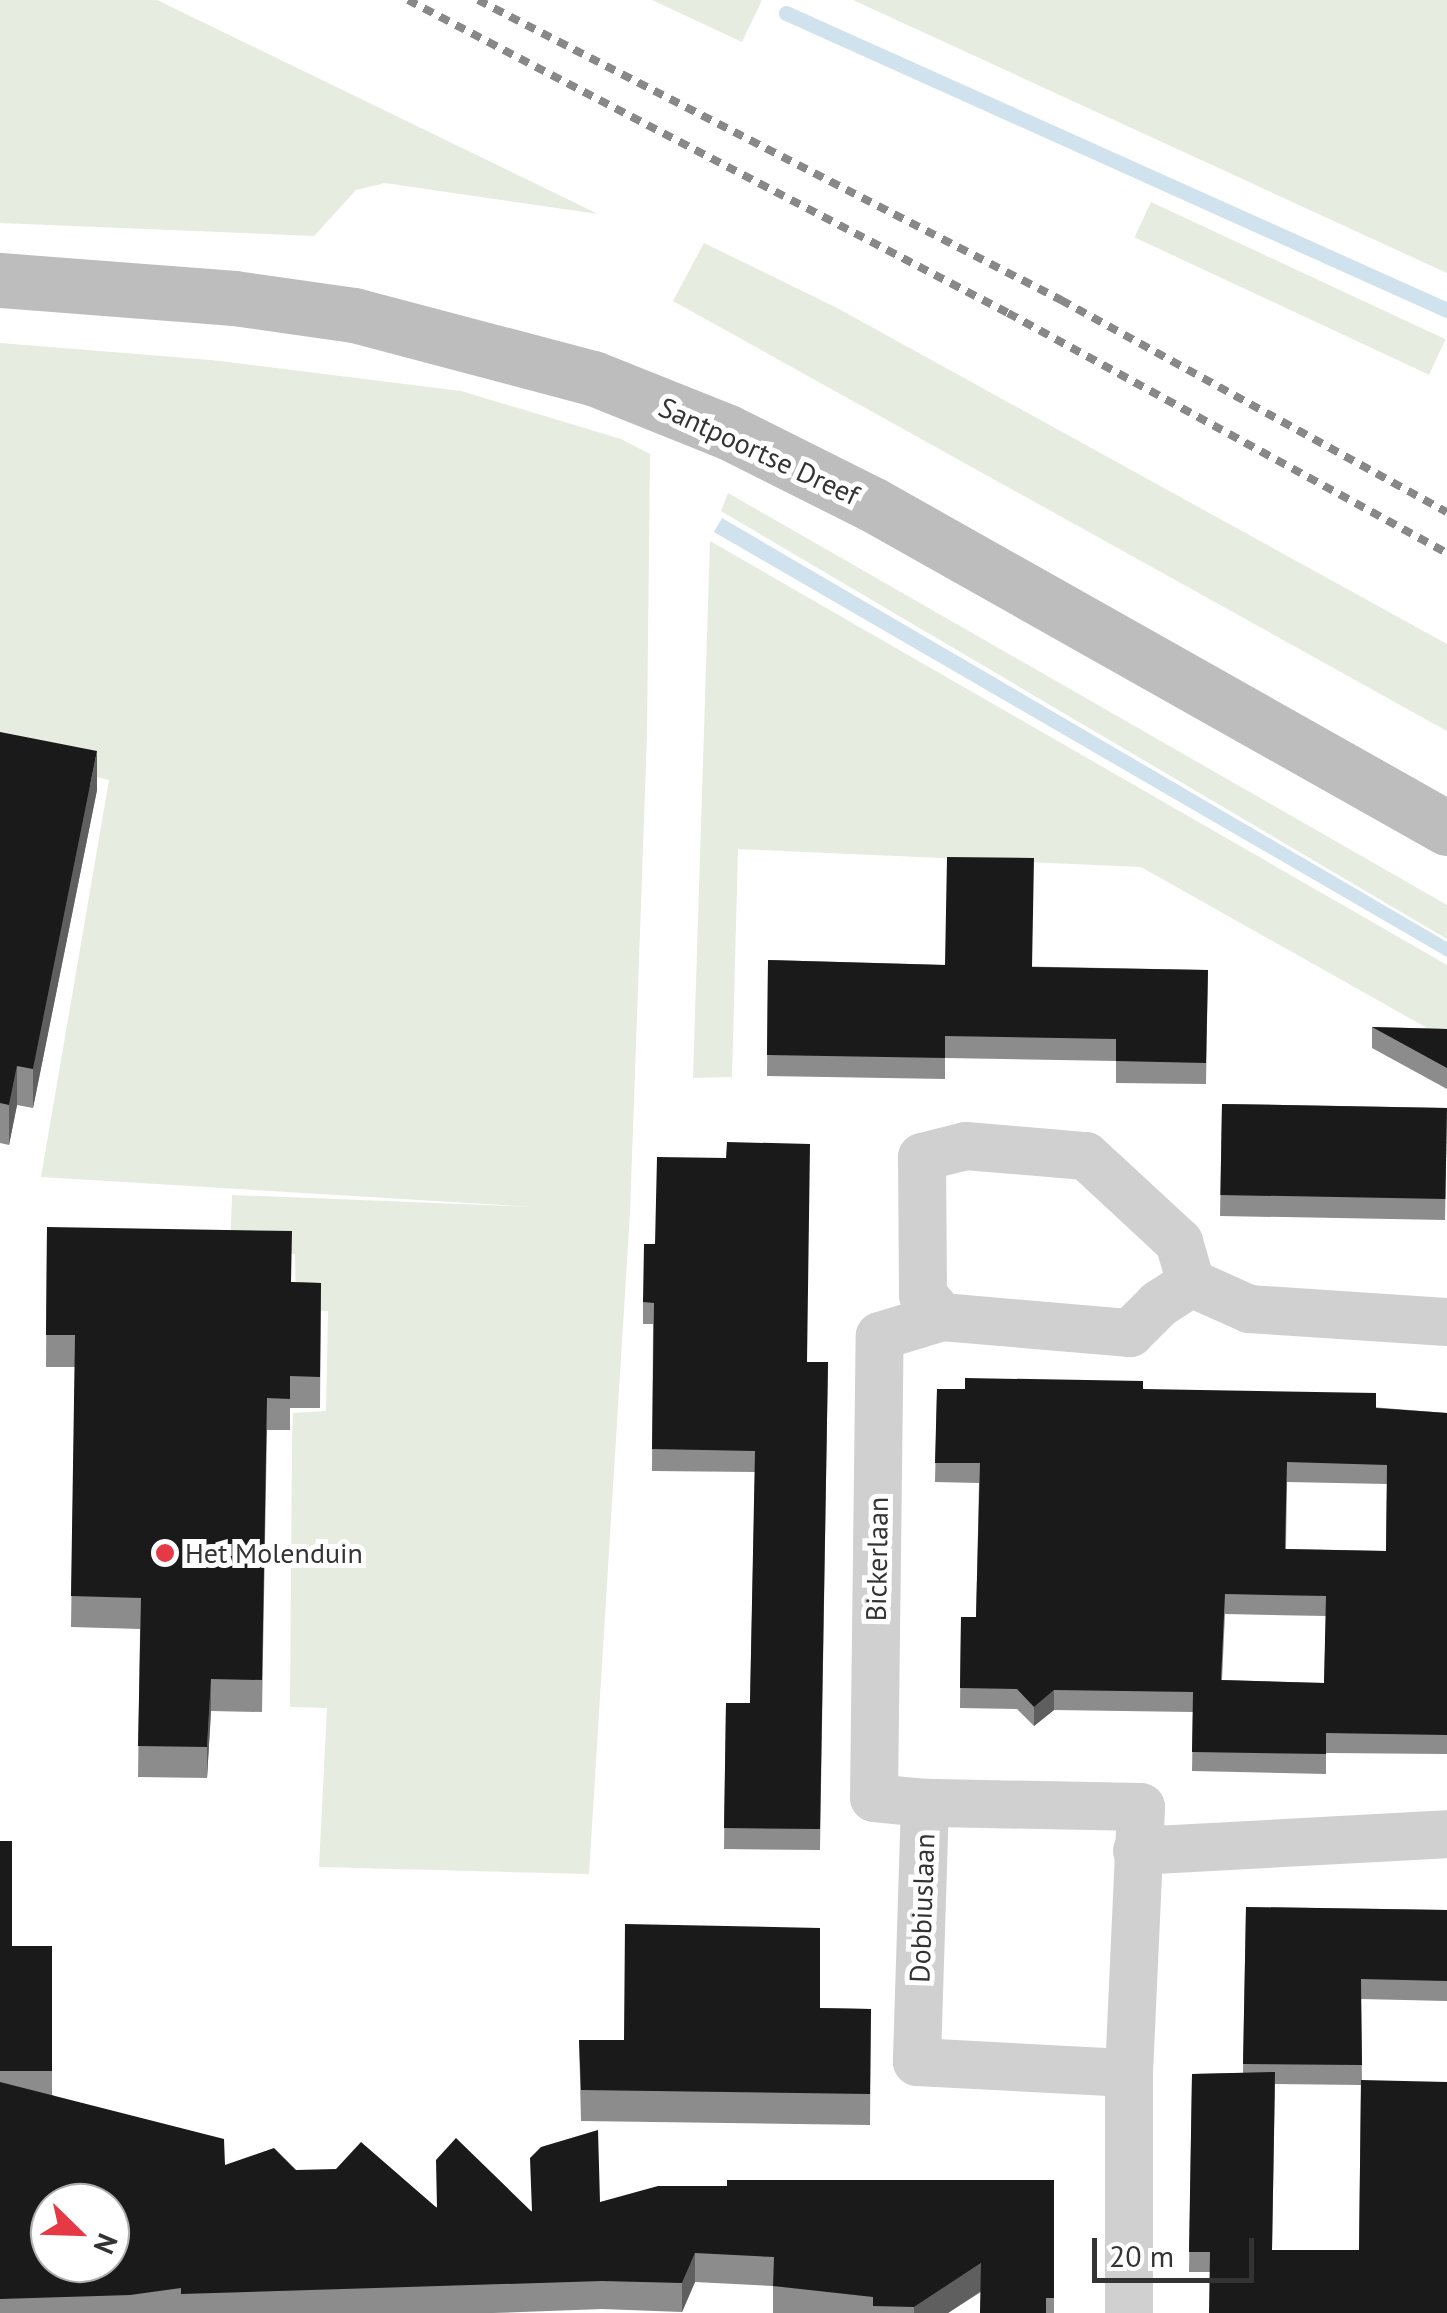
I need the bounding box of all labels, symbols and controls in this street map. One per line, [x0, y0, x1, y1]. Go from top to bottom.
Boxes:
street label: Santpoortse Dreef [654, 390, 864, 512]
street label: Bickerlaan [859, 1496, 895, 1622]
place label: Het Molenduin [185, 1536, 363, 1570]
marker: Het Molenduin [154, 1542, 176, 1564]
street label: Dobbiuslaan [903, 1833, 941, 1983]
north arrow [30, 2183, 130, 2283]
scale bar [1097, 2218, 1260, 2280]
text: N [86, 2228, 127, 2260]
text: 20 m [1109, 2236, 1174, 2275]

